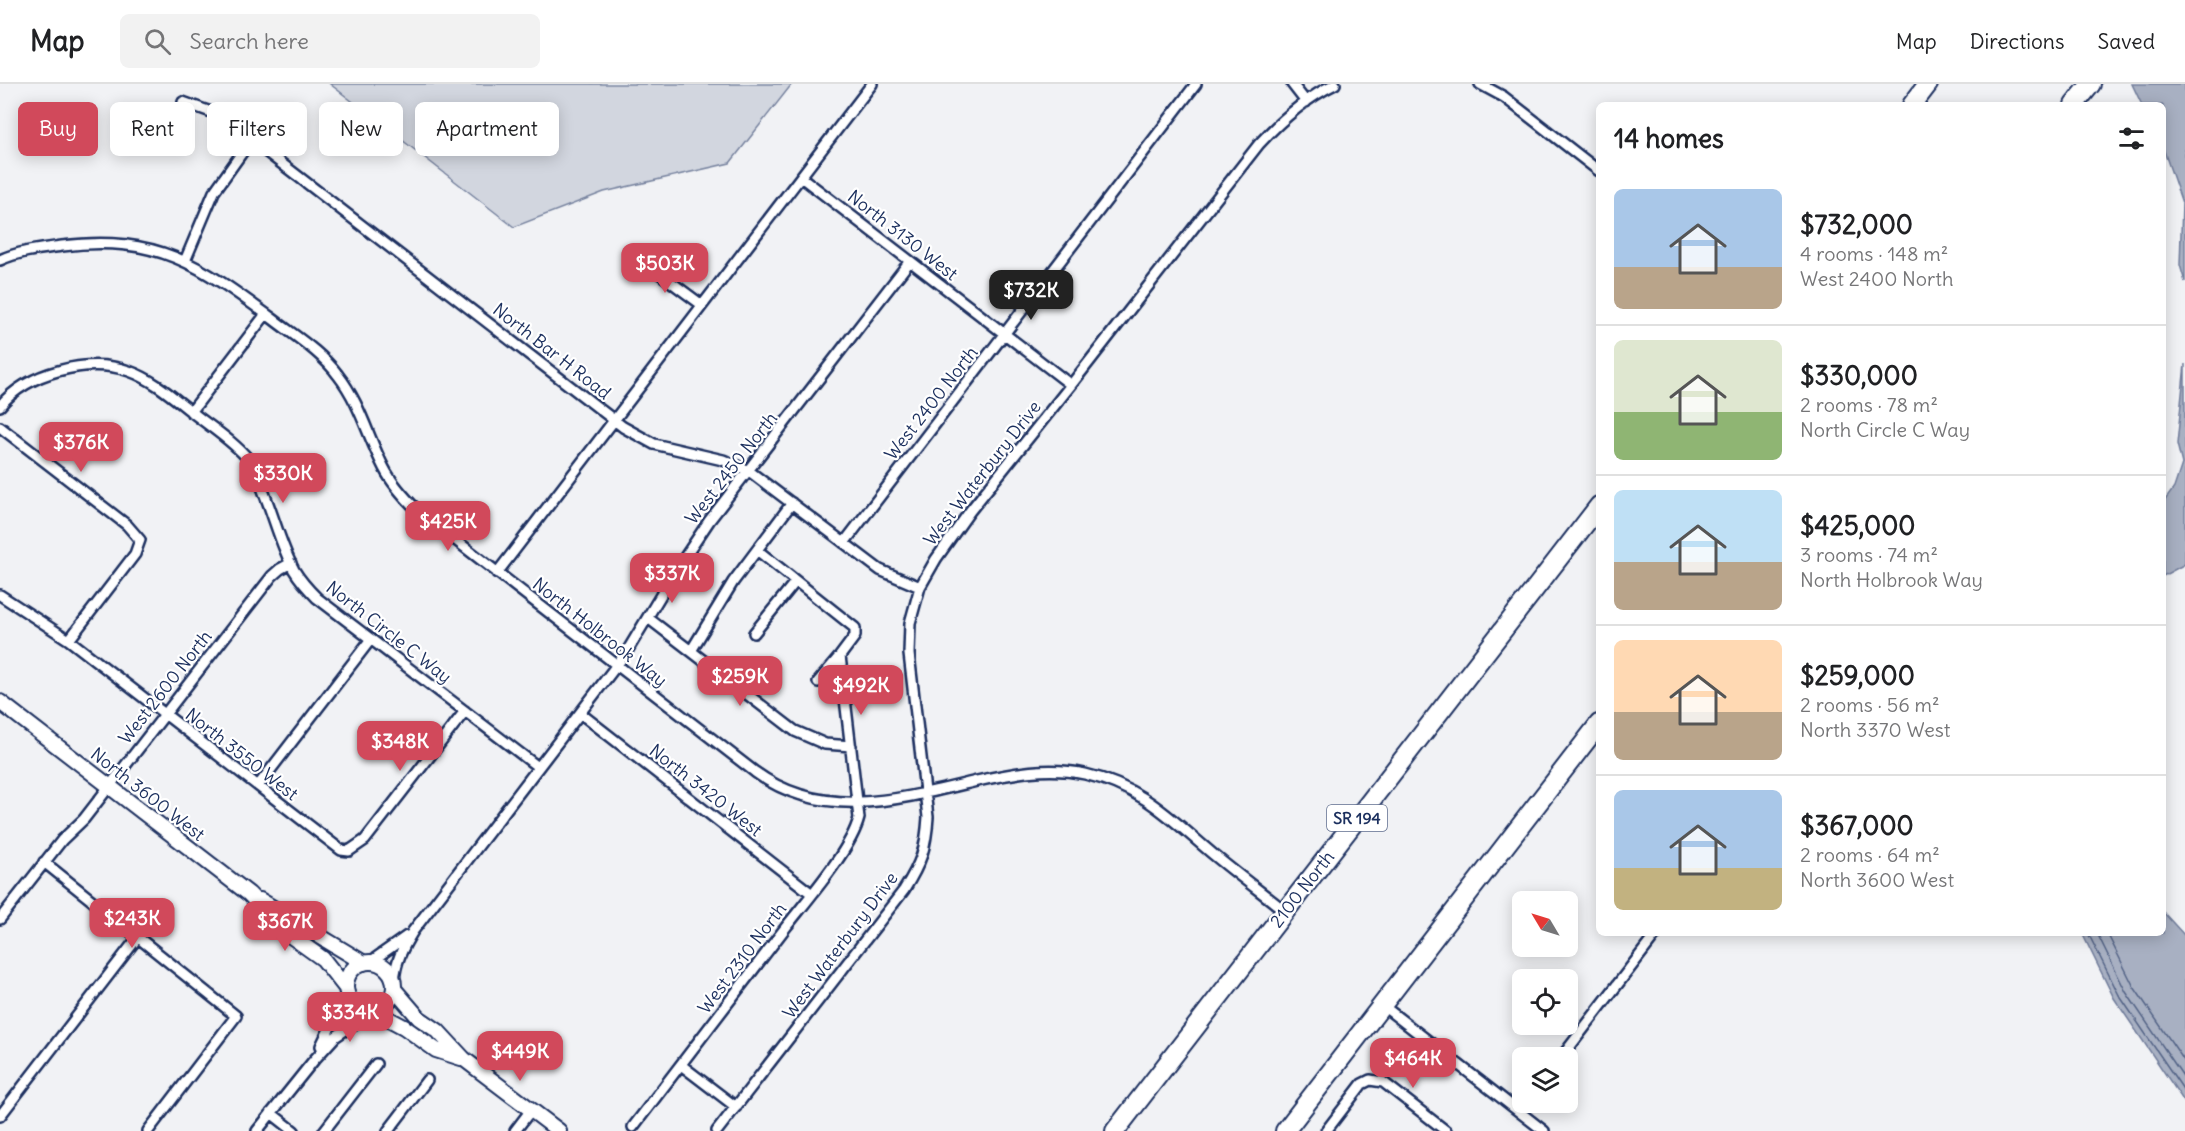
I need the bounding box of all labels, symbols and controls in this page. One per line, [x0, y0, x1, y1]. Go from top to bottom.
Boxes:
search box [120, 14, 540, 68]
text: Map [30, 23, 84, 59]
icon: search [141, 25, 174, 58]
text: Search here [189, 27, 309, 55]
text: Map [1896, 28, 1937, 55]
text: Directions [1970, 28, 2064, 55]
text: Saved [2097, 28, 2155, 55]
chip: Buy [18, 102, 98, 156]
chip: Rent [110, 102, 195, 156]
chip: Filters [207, 102, 307, 156]
chip: New [319, 102, 403, 156]
chip: Apartment [415, 102, 559, 156]
text: 14 homes [1614, 122, 1724, 155]
icon: filters [2115, 122, 2148, 155]
street label: North 3130 West [843, 185, 963, 285]
text: $732,000 [1800, 208, 1913, 241]
icon: home [1662, 213, 1734, 285]
text: 4 rooms · 148 m² [1800, 241, 1948, 266]
pin: $503K [623, 243, 707, 294]
text: $503K [635, 250, 695, 275]
text: West 2400 North [1800, 266, 1953, 291]
pin: $732K [989, 270, 1073, 321]
text: $732K [1003, 277, 1059, 302]
street label: North Bar H Road [488, 298, 616, 405]
street label: West 2400 North [879, 342, 983, 464]
text: $330,000 [1800, 359, 1918, 392]
icon: home [1662, 364, 1734, 436]
text: 2 rooms · 78 m² [1800, 392, 1938, 417]
street label: West Waterbury Drive [918, 396, 1046, 550]
street label: West 2450 North [680, 407, 782, 529]
text: North Circle C Way [1800, 417, 1970, 442]
pin: $376K [39, 422, 123, 473]
text: $376K [53, 429, 109, 454]
pin: $330K [241, 453, 325, 504]
text: $330K [253, 460, 313, 485]
pin: $425K [406, 501, 490, 552]
text: $425K [419, 508, 477, 533]
text: $425,000 [1800, 509, 1915, 542]
icon: home [1662, 514, 1734, 586]
text: 3 rooms · 74 m² [1800, 542, 1938, 567]
pin: $337K [630, 553, 714, 604]
text: $337K [644, 560, 700, 585]
text: North Holbrook Way [1800, 567, 1983, 592]
street label: North Holbrook Way [528, 572, 672, 692]
street label: North Circle C Way [322, 576, 456, 688]
street label: West 2600 North [113, 625, 217, 749]
pin: $259K [698, 656, 782, 707]
text: $259,000 [1800, 659, 1915, 692]
text: $259K [711, 663, 769, 688]
icon: home [1662, 664, 1734, 736]
pin: $492K [819, 665, 903, 716]
text: $492K [832, 672, 890, 697]
text: 2 rooms · 56 m² [1800, 692, 1940, 717]
street label: North 3550 West [181, 703, 303, 805]
text: North 3370 West [1800, 717, 1951, 742]
pin: $348K [358, 721, 442, 772]
text: $348K [371, 728, 429, 753]
street label: North 3420 West [645, 739, 767, 841]
street label: North 3600 West [86, 742, 210, 846]
road number: SR 194 [1327, 805, 1387, 831]
text: $367,000 [1800, 809, 1914, 842]
icon: home [1662, 814, 1734, 886]
text: 2 rooms · 64 m² [1800, 842, 1940, 867]
street label: 2100 North [1265, 846, 1339, 932]
street label: West Waterbury Drive [777, 867, 903, 1023]
text: North 3600 West [1800, 867, 1954, 892]
north arrow [1512, 891, 1578, 957]
map controls [1512, 891, 1578, 1113]
pin: $243K [90, 898, 174, 949]
street label: West 2310 North [693, 898, 791, 1018]
pin: $367K [243, 901, 327, 952]
text: $243K [104, 905, 161, 930]
text: $367K [257, 908, 313, 933]
button: locate [1512, 969, 1578, 1035]
pin: $334K [308, 992, 392, 1043]
text: $334K [321, 999, 379, 1024]
pin: $449K [478, 1031, 562, 1082]
text: $449K [491, 1038, 549, 1063]
pin: $464K [1371, 1038, 1455, 1089]
text: $464K [1384, 1045, 1442, 1070]
button: layers [1512, 1047, 1578, 1113]

